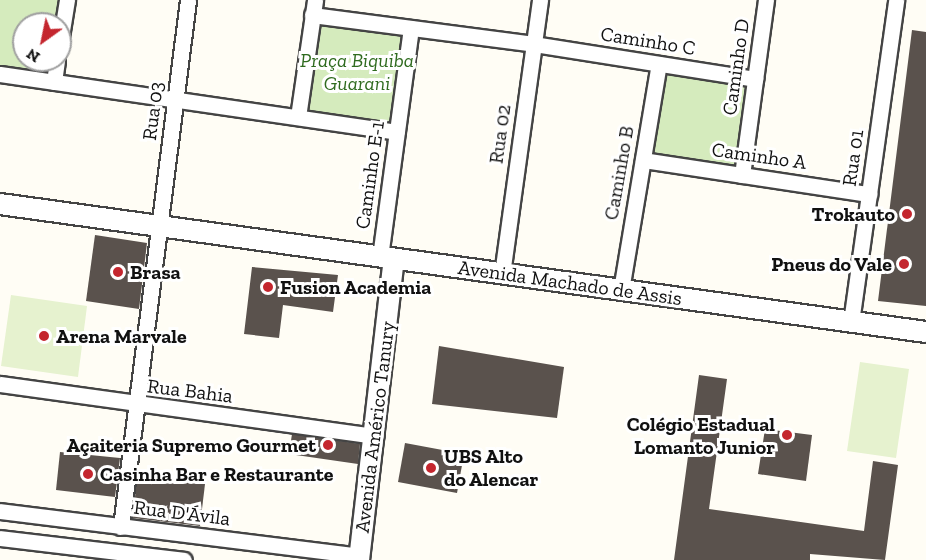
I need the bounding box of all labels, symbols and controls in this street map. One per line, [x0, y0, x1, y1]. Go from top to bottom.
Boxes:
north arrow [12, 12, 72, 72]
street label: Caminho D [717, 17, 755, 117]
street label: Caminho C [599, 22, 697, 60]
text: N [23, 45, 43, 67]
park label: Praça Biquiba Guarani [300, 49, 414, 96]
street label: Rua 03 [137, 80, 169, 142]
street label: Rua 02 [484, 103, 516, 165]
street label: Caminho E-1 [351, 119, 389, 231]
street label: Caminho B [599, 124, 639, 222]
street label: Rua 01 [837, 128, 869, 188]
street label: Caminho A [710, 137, 808, 175]
place label: Trokauto [811, 202, 895, 226]
marker: Trokauto [900, 207, 914, 221]
place label: Pneus do Vale [770, 252, 892, 276]
street label: Avenida Machado de Assis [456, 255, 684, 311]
marker: Pneus do Vale [897, 257, 911, 271]
place label: Brasa [130, 260, 181, 284]
marker: Brasa [111, 265, 125, 279]
place label: Fusion Academia [280, 275, 432, 299]
marker: Fusion Academia [261, 280, 275, 294]
street label: Avenida Américo Tanury [350, 319, 400, 535]
place label: Arena Marvale [56, 324, 187, 348]
marker: Arena Marvale [37, 329, 51, 343]
street label: Rua Bahia [146, 374, 234, 408]
place label: Colégio Estadual Lomanto Junior [627, 412, 775, 459]
marker: Colégio Estadual Lomanto Junior [780, 428, 794, 442]
place label: Açaiteria Supremo Gourmet [66, 433, 316, 457]
marker: Açaiteria Supremo Gourmet [321, 438, 335, 452]
place label: UBS Alto do Alencar [444, 444, 539, 491]
marker: UBS Alto do Alencar [422, 459, 440, 477]
place label: Casinha Bar e Restaurante [100, 462, 334, 486]
marker: Casinha Bar e Restaurante [81, 467, 95, 481]
street label: Rua D'Ávila [132, 495, 232, 531]

